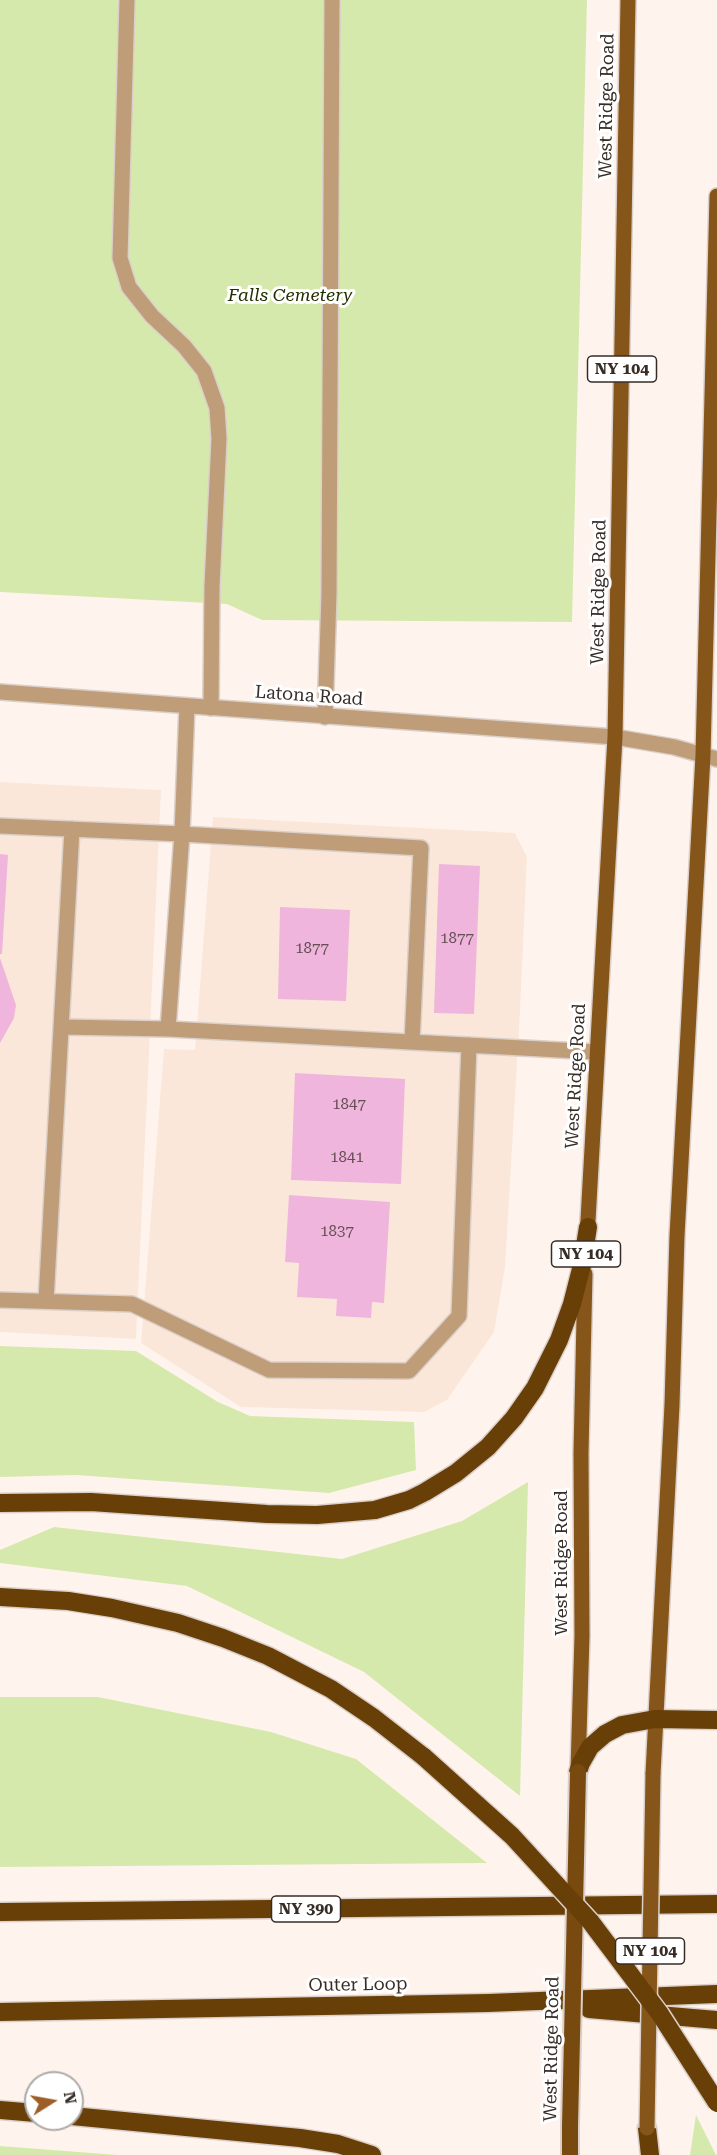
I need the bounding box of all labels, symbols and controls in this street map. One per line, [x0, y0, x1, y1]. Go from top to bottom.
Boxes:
street label: West Ridge Road [595, 33, 619, 179]
park label: Falls Cemetery [228, 285, 352, 307]
road number: NY 104 [588, 356, 656, 382]
street label: West Ridge Road [587, 519, 611, 665]
street label: Latona Road [254, 681, 364, 711]
house number: 1877 [440, 930, 474, 948]
house number: 1877 [295, 940, 329, 958]
street label: West Ridge Road [561, 1003, 591, 1149]
house number: 1847 [332, 1096, 366, 1114]
house number: 1841 [330, 1149, 364, 1167]
house number: 1837 [320, 1223, 354, 1241]
road number: NY 104 [552, 1241, 620, 1267]
street label: West Ridge Road [551, 1490, 573, 1636]
road number: NY 390 [272, 1896, 340, 1922]
road number: NY 104 [616, 1938, 684, 1964]
street label: Outer Loop [308, 1973, 408, 1997]
street label: West Ridge Road [540, 1976, 564, 2122]
north arrow [24, 2071, 84, 2131]
text: N [60, 2090, 81, 2106]

